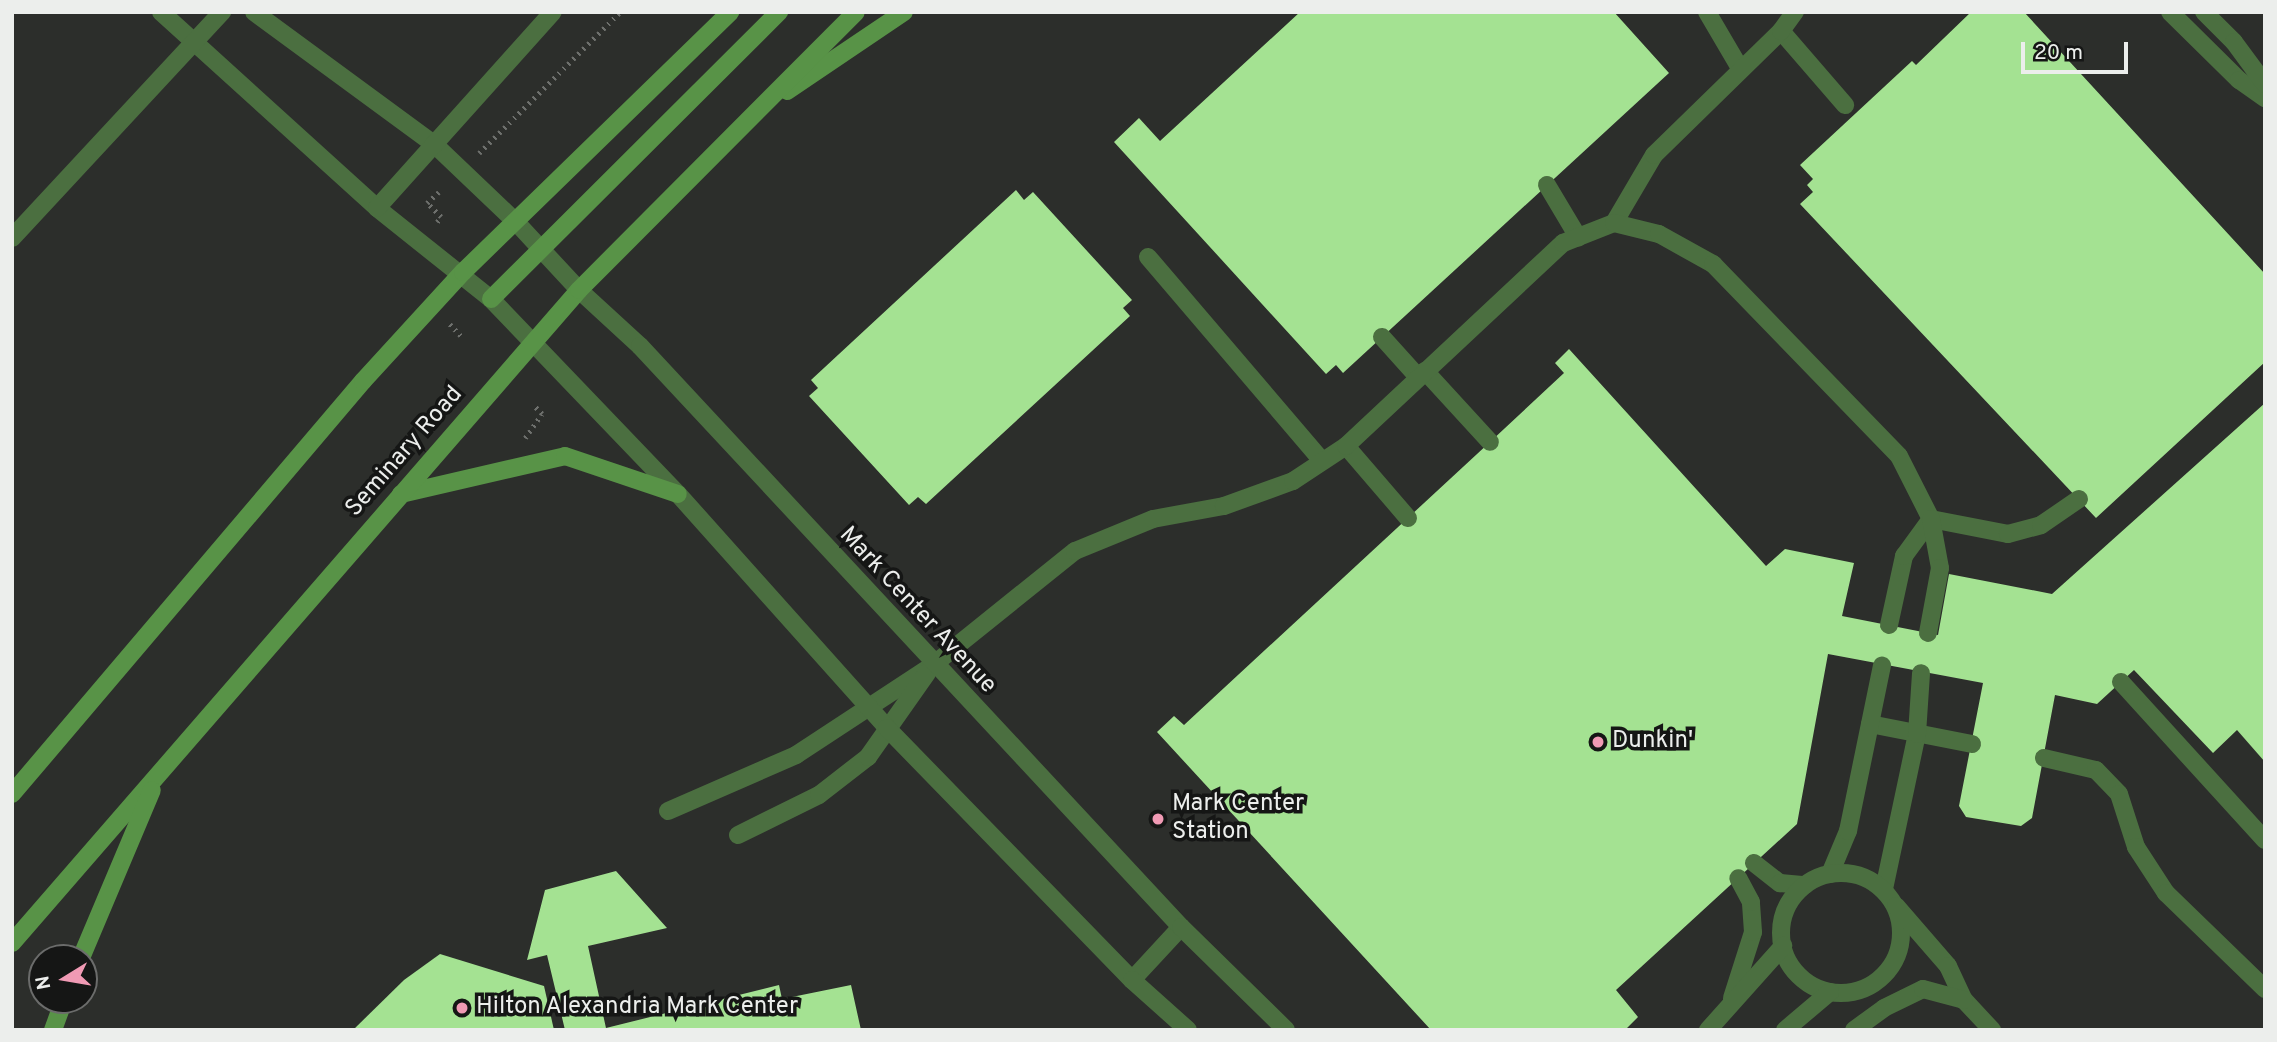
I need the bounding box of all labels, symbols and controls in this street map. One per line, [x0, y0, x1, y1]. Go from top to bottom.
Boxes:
scale bar [2025, 28, 2132, 72]
text: 20 m [2034, 40, 2083, 67]
street label: Seminary Road [340, 381, 470, 523]
street label: Mark Center Avenue [832, 521, 1002, 701]
place label: Dunkin' [1612, 728, 1693, 756]
marker: Dunkin' [1590, 734, 1606, 750]
place label: Mark Center Station [1172, 791, 1304, 847]
marker: Mark Center Station [1150, 811, 1166, 827]
north arrow [28, 944, 98, 1014]
text: N [31, 974, 57, 992]
place label: Hilton Alexandria Mark Center [476, 994, 799, 1022]
marker: Hilton Alexandria Mark Center [454, 1000, 470, 1016]

